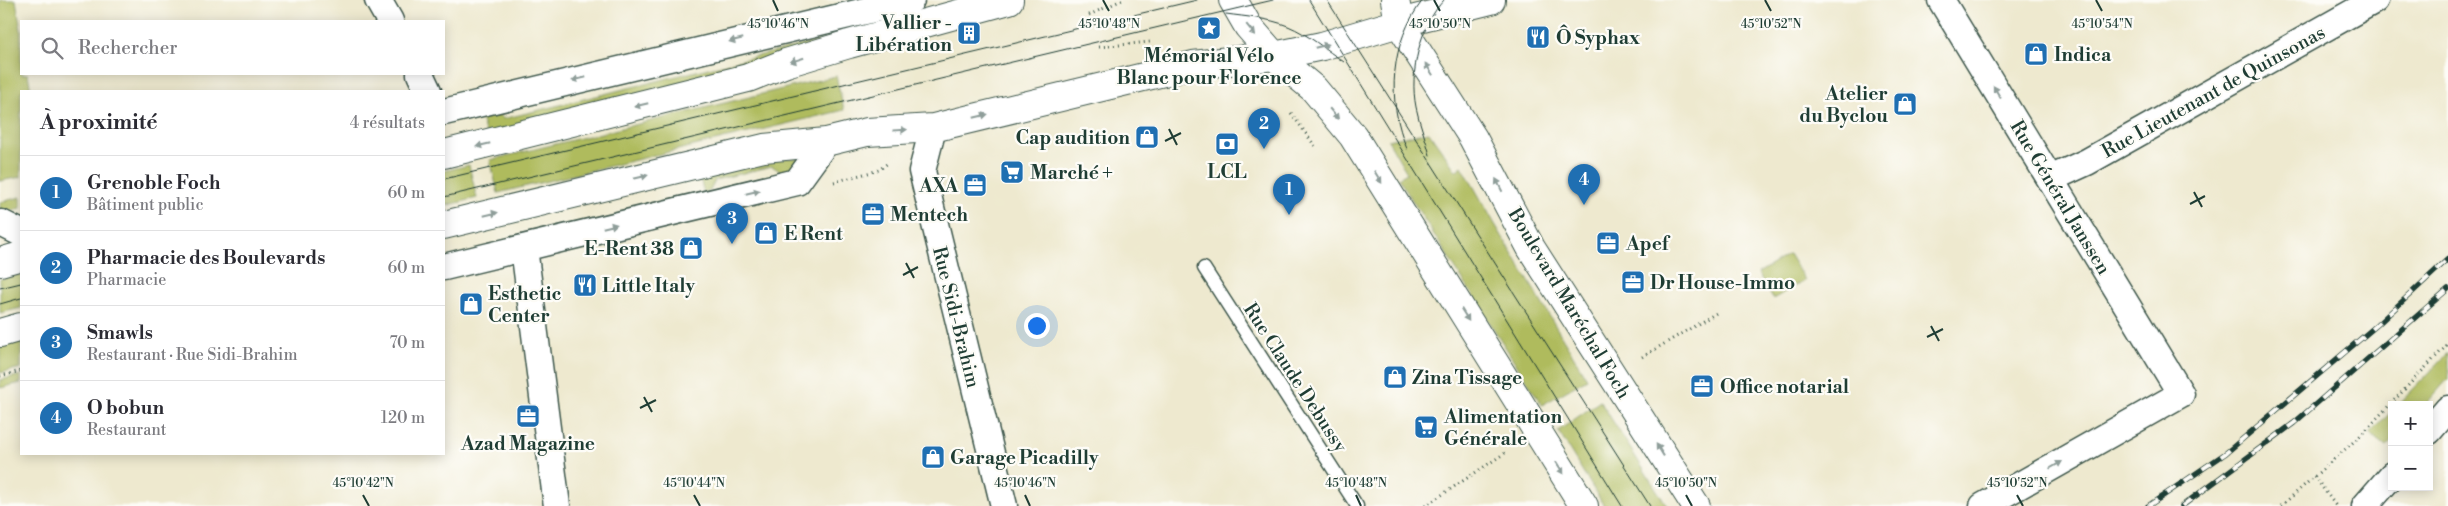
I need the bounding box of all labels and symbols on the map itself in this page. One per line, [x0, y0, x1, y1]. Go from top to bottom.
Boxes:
place label: Vallier - Libération [855, 11, 952, 57]
place icon: Mémorial Vélo Blanc pour Florence [1196, 15, 1222, 41]
text: 45°10'46"N [747, 17, 809, 32]
text: 45°10'48"N [1078, 17, 1140, 32]
text: 45°10'50"N [1409, 17, 1471, 32]
text: 45°10'52"N [1741, 17, 1801, 32]
text: 45°10'54"N [2071, 17, 2133, 32]
building icon: Vallier - Libération [956, 20, 982, 46]
street label: Rue Lieutenant de Quinsonas [2098, 20, 2329, 163]
one-way arrow [1246, 23, 1257, 36]
restaurant icon: Ô Syphax [1525, 24, 1551, 50]
place label: Ô Syphax [1556, 24, 1640, 50]
one-way arrow [729, 36, 744, 44]
shop icon: Indica [2023, 41, 2049, 67]
one-way arrow [1314, 42, 1329, 50]
place label: Indica [2054, 43, 2112, 67]
place label: Mémorial Vélo Blanc pour Florence [1116, 44, 1302, 90]
one-way arrow [789, 56, 804, 64]
one-way arrow [1424, 62, 1434, 76]
one-way arrow [571, 75, 586, 83]
place label: Atelier du Byclou [1799, 82, 1888, 128]
one-way arrow [1992, 86, 2001, 99]
shop icon: Atelier du Byclou [1892, 91, 1918, 117]
one-way arrow [633, 101, 648, 109]
one-way arrow [1329, 107, 1340, 120]
pin: 2 [1248, 108, 1280, 149]
one-way arrow [973, 112, 988, 120]
street label: Rue Général Janssen [2005, 116, 2116, 279]
shop icon: Cap audition [1134, 124, 1160, 150]
one-way arrow [892, 126, 908, 134]
place label: Cap audition [1015, 126, 1130, 150]
bank icon: LCL [1214, 131, 1240, 157]
one-way arrow [476, 141, 491, 149]
supermarket icon: Marché + [999, 159, 1025, 185]
place label: LCL [1207, 160, 1247, 184]
place label: Marché + [1030, 161, 1113, 185]
pin: 4 [1568, 164, 1600, 205]
one-way arrow [1374, 171, 1383, 184]
office icon: AXA [962, 172, 988, 198]
one-way arrow [634, 173, 649, 181]
place label: AXA [918, 174, 958, 198]
pin: 1 [1273, 174, 1305, 215]
one-way arrow [1495, 178, 1503, 192]
one-way arrow [745, 188, 760, 196]
office icon: Mentech [860, 201, 886, 227]
pin: 3 [716, 203, 748, 244]
place label: Mentech [890, 203, 968, 227]
street label: Boulevard Maréchal Foch [1502, 203, 1636, 403]
one-way arrow [484, 210, 499, 218]
shop icon: E Rent [753, 220, 779, 246]
one-way arrow [603, 222, 618, 230]
place label: E Rent [784, 222, 843, 246]
office icon: Apef [1595, 230, 1621, 256]
place label: Apef [1625, 232, 1671, 256]
shop icon: E-Rent 38 [678, 235, 704, 261]
place label: E-Rent 38 [584, 237, 674, 261]
street label: Rue Sidi-Brahim [927, 244, 985, 391]
office icon: Dr House-Immo [1620, 269, 1646, 295]
place label: Dr House-Immo [1650, 271, 1795, 295]
restaurant icon: Little Italy [572, 272, 598, 298]
place label: Little Italy [602, 274, 696, 298]
place label: Esthetic Center [488, 282, 562, 328]
shop icon: Esthetic Center [458, 291, 484, 317]
street label: Rue Claude Debussy [1238, 298, 1353, 457]
one-way arrow [1460, 308, 1469, 322]
your location [1024, 313, 1050, 339]
shop icon: Zina Tissage [1382, 364, 1408, 390]
place label: Zina Tissage [1412, 366, 1522, 390]
office icon: Office notarial [1689, 373, 1715, 399]
place label: Office notarial [1720, 375, 1849, 399]
office icon: Azad Magazine [515, 403, 541, 429]
place label: Alimentation Générale [1443, 405, 1563, 451]
supermarket icon: Alimentation Générale [1413, 414, 1439, 440]
place label: Azad Magazine [460, 432, 595, 456]
one-way arrow [1656, 443, 1665, 457]
shop icon: Garage Picadilly [920, 444, 946, 470]
place label: Garage Picadilly [950, 446, 1099, 470]
one-way arrow [2050, 460, 2063, 469]
one-way arrow [1556, 461, 1565, 474]
text: 45°10'42"N [332, 476, 394, 491]
text: 45°10'44"N [663, 476, 725, 491]
text: 45°10'46"N [994, 476, 1056, 491]
text: 45°10'48"N [1325, 476, 1387, 491]
text: 45°10'50"N [1655, 476, 1717, 491]
text: 45°10'52"N [1987, 476, 2047, 491]

